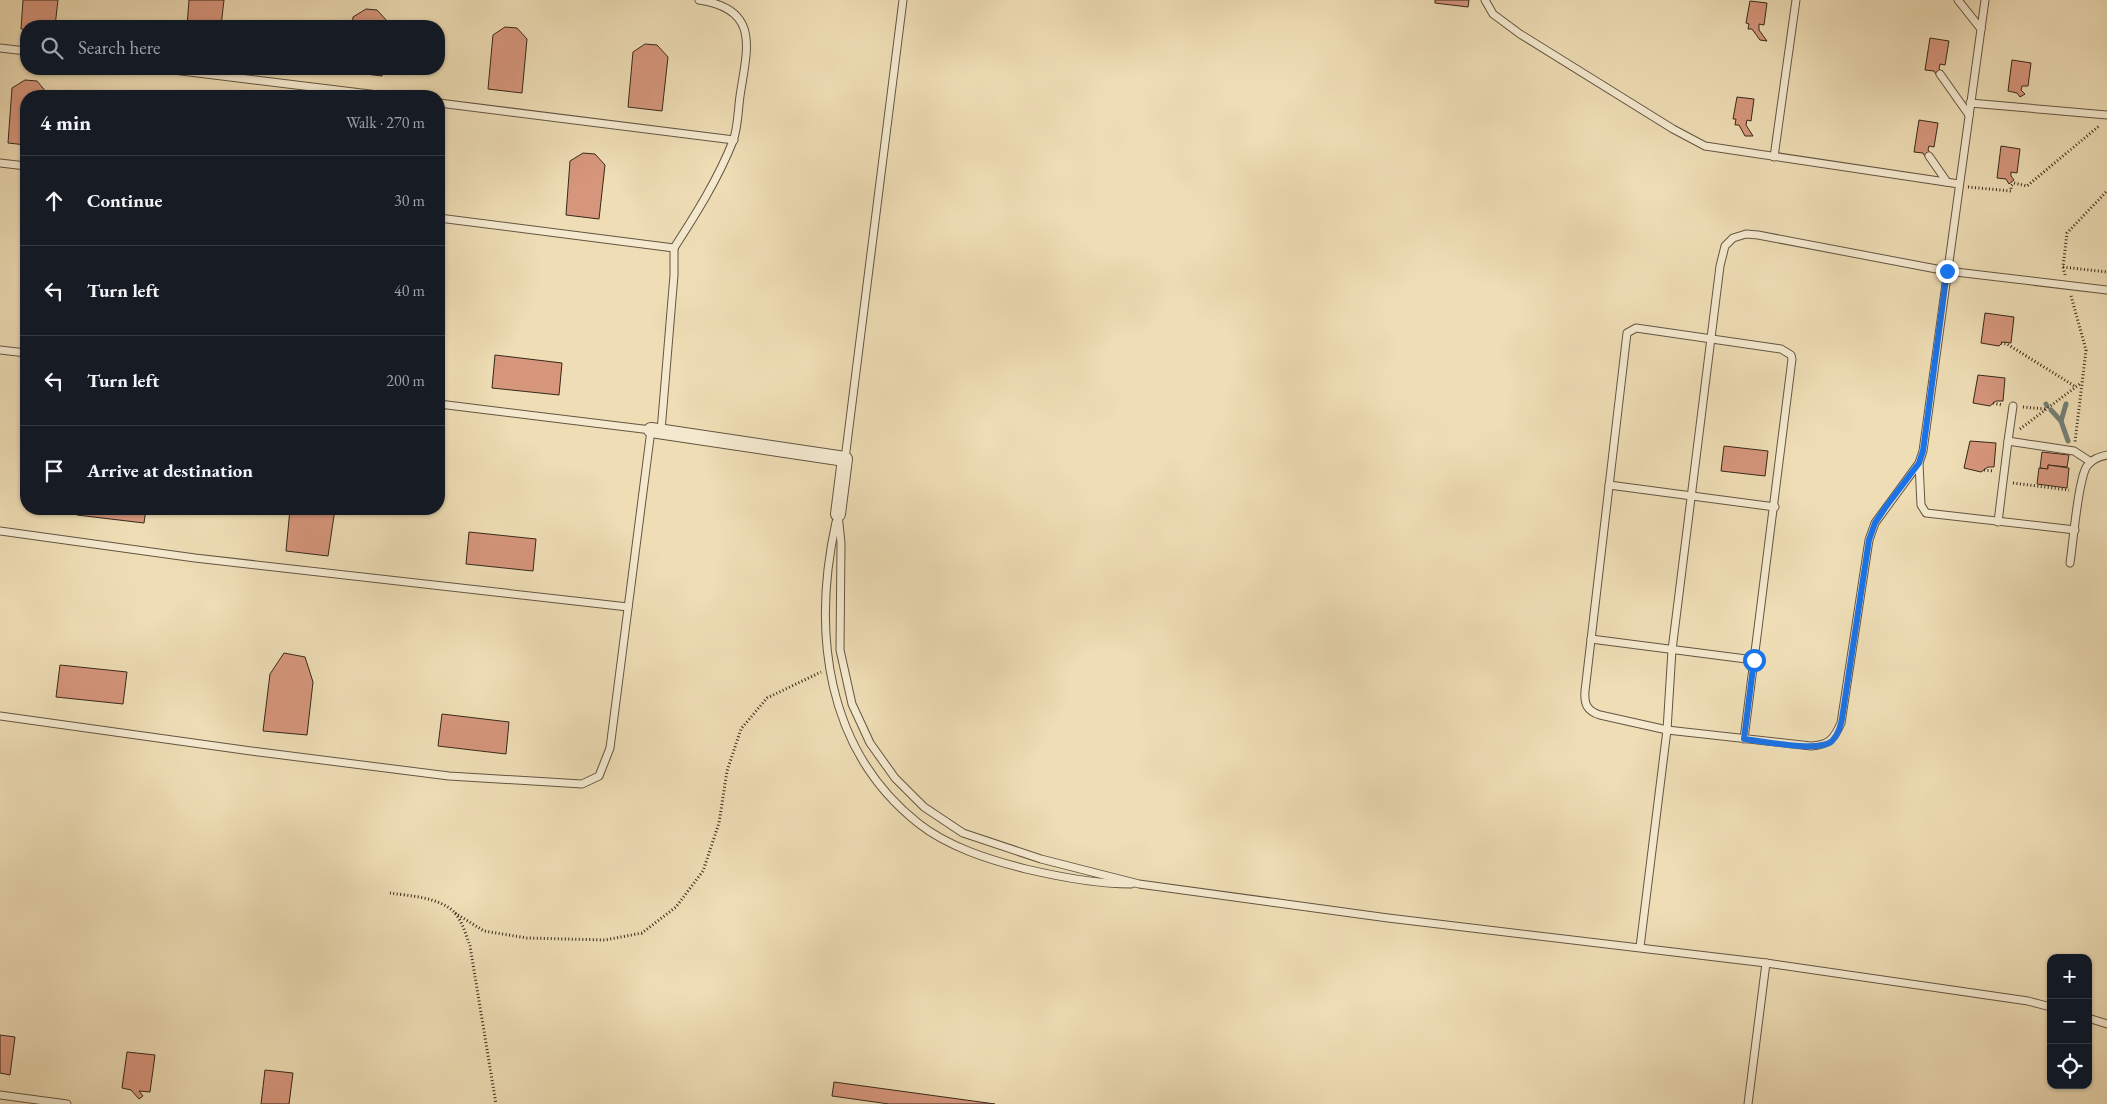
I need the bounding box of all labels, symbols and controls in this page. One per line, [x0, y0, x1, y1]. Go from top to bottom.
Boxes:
search box [20, 20, 445, 75]
icon: search [38, 34, 66, 62]
text: Search here [78, 35, 160, 60]
text: 4 min [40, 109, 91, 136]
text: Walk · 270 m [346, 112, 425, 133]
icon: ahead [40, 187, 68, 215]
text: Continue [87, 188, 162, 213]
text: 30 m [394, 190, 425, 211]
route end [1936, 260, 1959, 283]
icon: left [40, 277, 68, 305]
text: Turn left [87, 278, 159, 303]
text: 40 m [394, 280, 425, 301]
icon: left [40, 367, 68, 395]
text: Turn left [87, 368, 159, 393]
text: 200 m [386, 370, 425, 391]
icon: arrive [40, 457, 68, 485]
text: Arrive at destination [87, 458, 253, 483]
route start [1743, 649, 1766, 672]
map controls [2047, 954, 2092, 1089]
button: + [2047, 954, 2092, 999]
button: − [2047, 999, 2092, 1044]
button: locate [2047, 1044, 2092, 1089]

